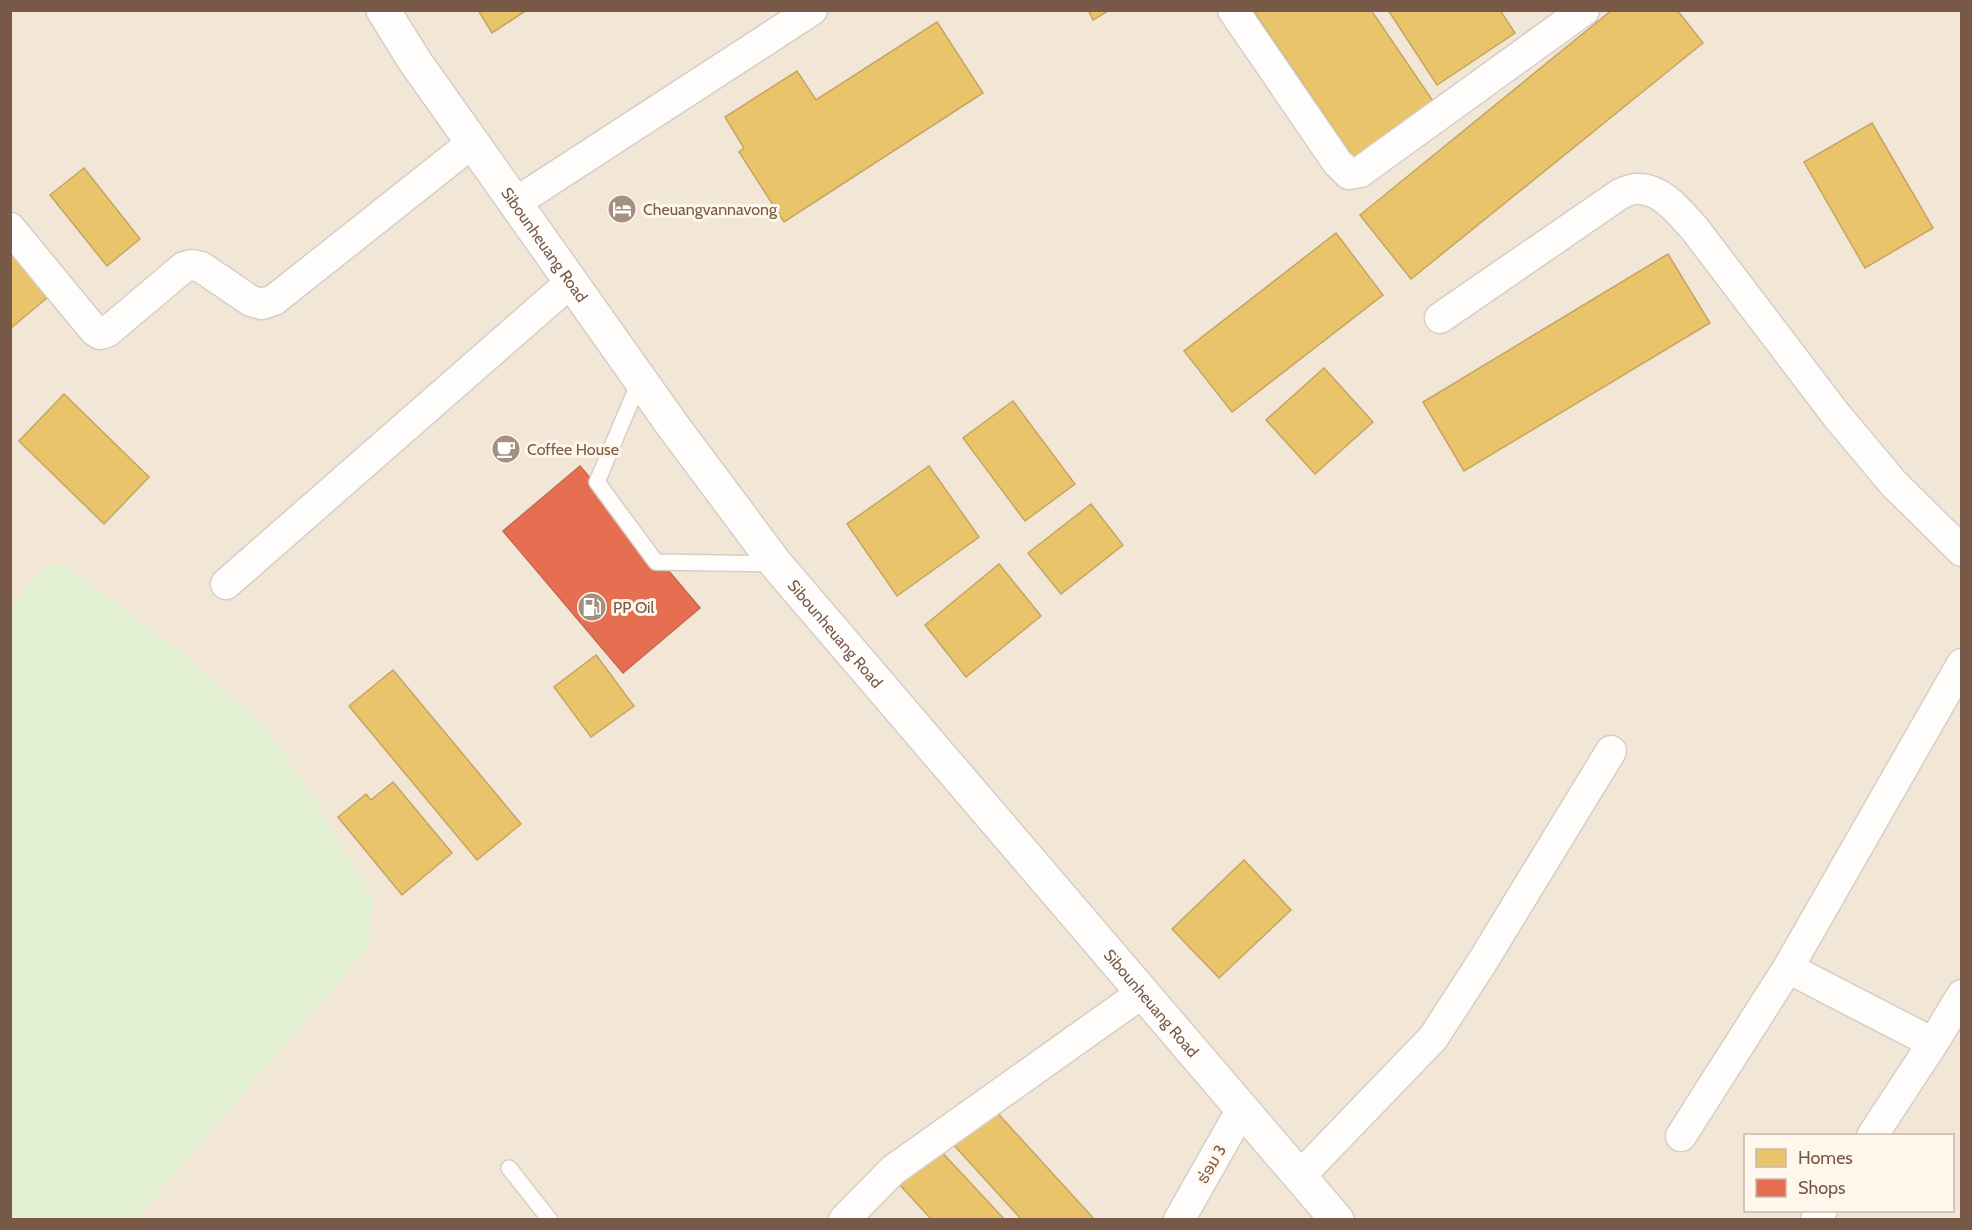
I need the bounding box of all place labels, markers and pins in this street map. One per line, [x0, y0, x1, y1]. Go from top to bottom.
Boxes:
hotel icon: Cheuangvannavong [606, 193, 638, 225]
place label: Cheuangvannavong [643, 200, 778, 219]
cafe icon: Coffee House [490, 433, 522, 465]
place label: Coffee House [527, 440, 619, 459]
fuel station icon: PP Oil [576, 591, 608, 623]
place label: PP Oil [613, 598, 655, 617]

